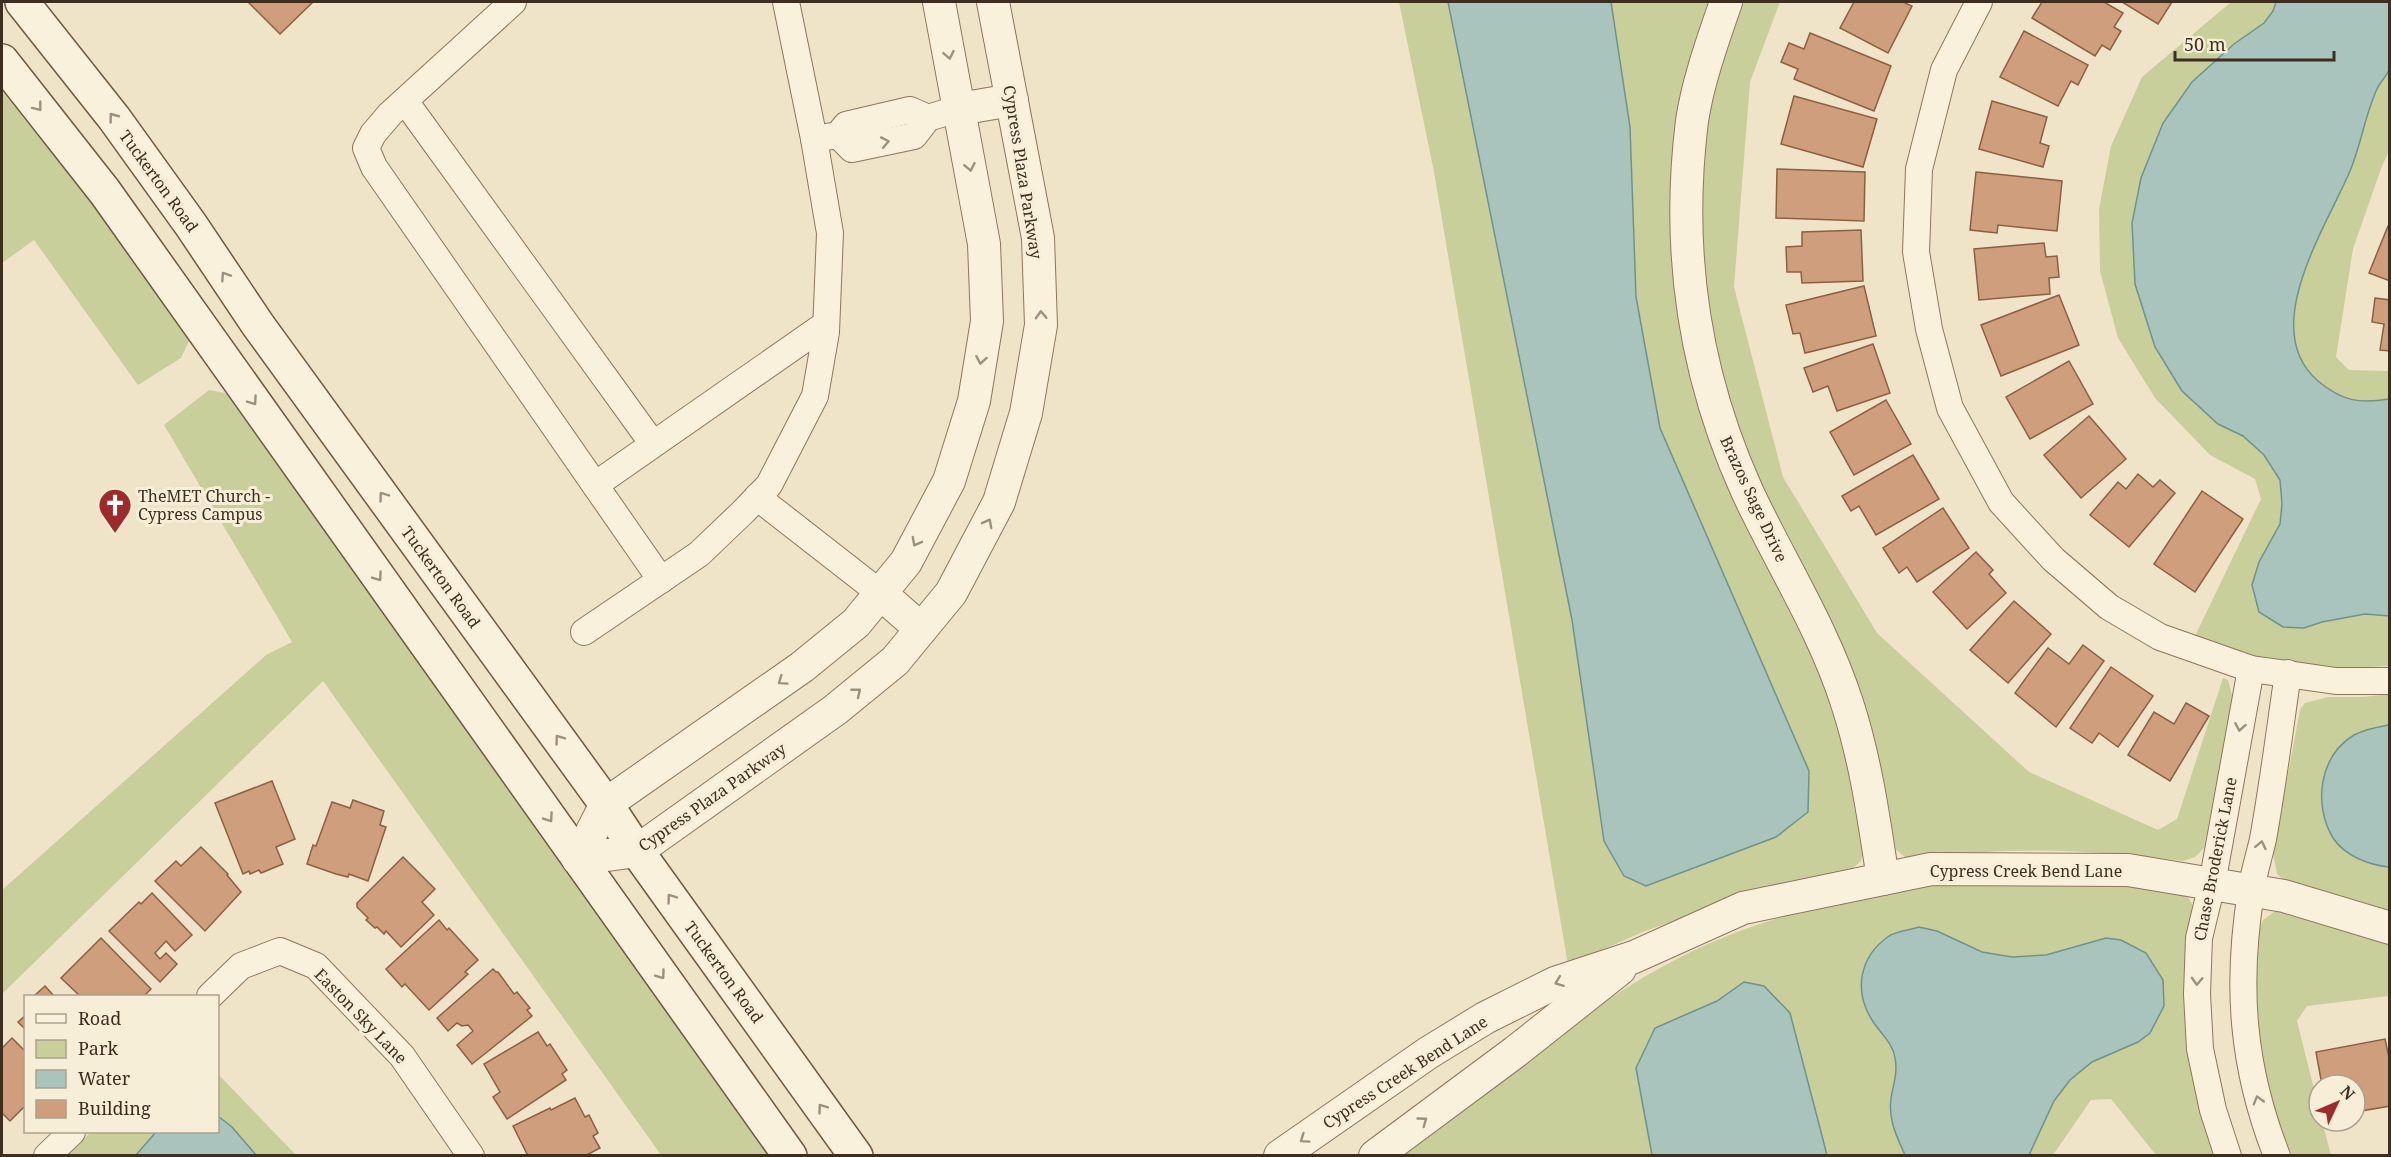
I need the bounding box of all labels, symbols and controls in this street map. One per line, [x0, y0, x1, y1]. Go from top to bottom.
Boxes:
scale bar [2175, 24, 2334, 62]
text: 50 m [2184, 32, 2226, 56]
one-way arrow [942, 50, 955, 60]
street label: Cypress Plaza Parkway [998, 84, 1048, 261]
one-way arrow [30, 100, 41, 111]
one-way arrow [109, 113, 120, 124]
street label: Tuckerton Road [115, 126, 204, 237]
one-way arrow [880, 136, 890, 149]
one-way arrow [963, 161, 976, 171]
one-way arrow [221, 272, 233, 282]
one-way arrow [1034, 310, 1047, 319]
one-way arrow [975, 355, 987, 365]
one-way arrow [246, 394, 257, 405]
street label: Brazos Sage Drive [1715, 432, 1793, 566]
place label: TheMET Church - Cypress Campus [138, 485, 270, 525]
church icon: TheMET Church - Cypress Campus [97, 487, 133, 534]
one-way arrow [379, 492, 390, 503]
one-way arrow [981, 518, 992, 529]
street label: Tuckerton Road [397, 522, 486, 633]
one-way arrow [912, 536, 923, 547]
one-way arrow [371, 571, 382, 582]
one-way arrow [778, 674, 789, 685]
one-way arrow [851, 688, 862, 699]
one-way arrow [2235, 722, 2247, 731]
one-way arrow [555, 734, 566, 745]
street label: Cypress Plaza Parkway [634, 737, 791, 856]
street label: Chase Broderick Lane [2188, 775, 2242, 943]
one-way arrow [542, 811, 553, 822]
one-way arrow [2254, 840, 2267, 850]
street label: Cypress Creek Bend Lane [1930, 860, 2122, 882]
one-way arrow [667, 894, 678, 905]
street label: Tuckerton Road [680, 917, 769, 1028]
street label: Easton Sky Lane [310, 964, 412, 1068]
one-way arrow [654, 969, 665, 980]
one-way arrow [1554, 975, 1565, 987]
one-way arrow [2191, 976, 2204, 985]
legend [24, 995, 219, 1133]
text: Road [78, 1006, 121, 1030]
street label: Cypress Creek Bend Lane [1318, 1010, 1492, 1134]
text: Park [78, 1036, 118, 1060]
text: Water [78, 1066, 131, 1090]
north arrow [2307, 1073, 2367, 1133]
text: N [2335, 1080, 2360, 1105]
one-way arrow [2253, 1095, 2265, 1106]
text: Building [78, 1096, 151, 1120]
one-way arrow [818, 1104, 829, 1115]
one-way arrow [1416, 1118, 1427, 1129]
one-way arrow [1299, 1132, 1310, 1143]

